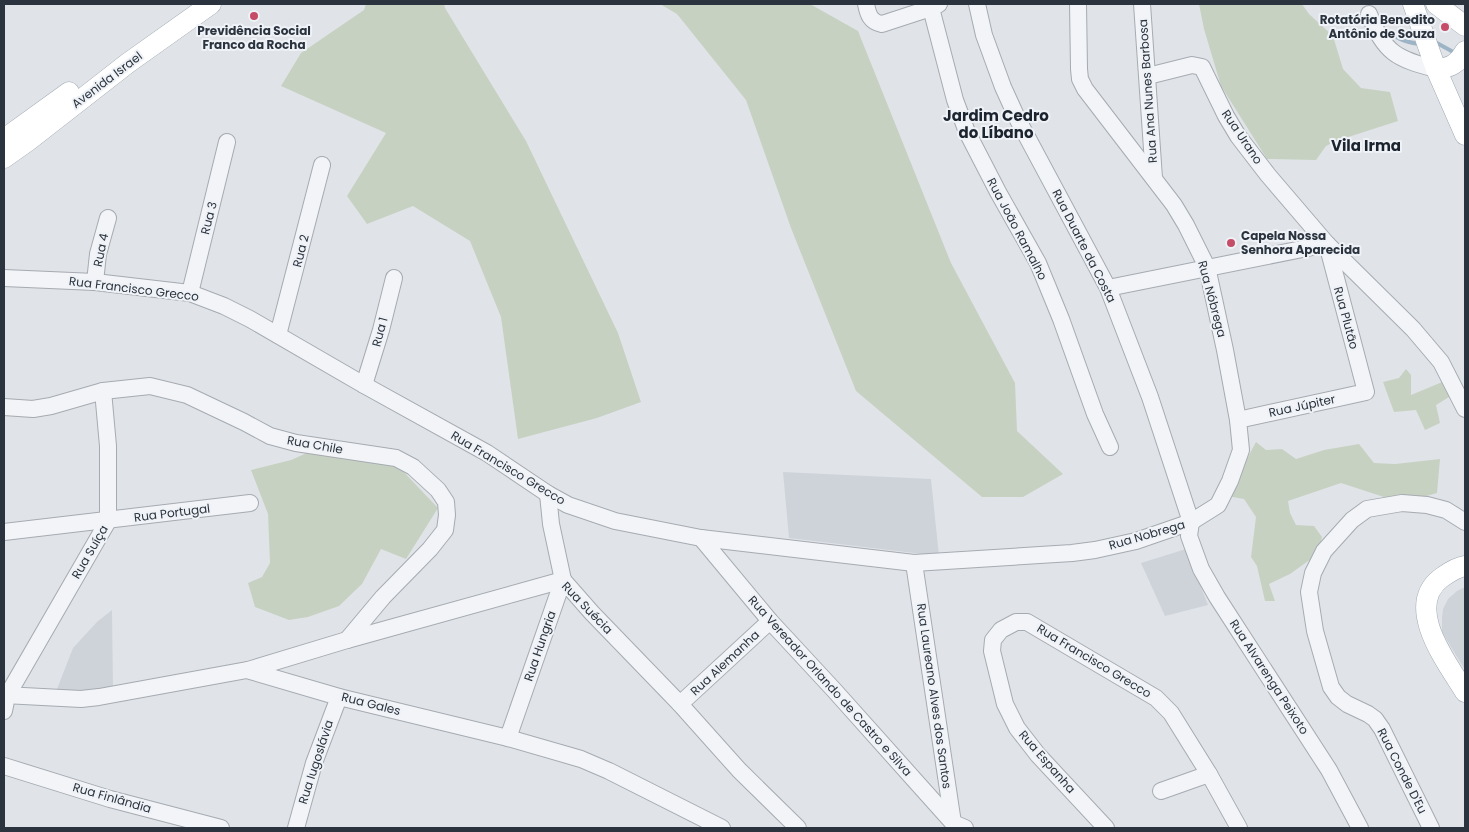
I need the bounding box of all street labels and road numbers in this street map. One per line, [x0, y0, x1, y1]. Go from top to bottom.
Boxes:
street label: Rua Ana Nunes Barbosa [1134, 19, 1161, 164]
street label: Avenida Israel [68, 47, 146, 112]
street label: Rua Urano [1218, 106, 1267, 168]
street label: Rua João Ramalho [983, 175, 1052, 283]
street label: Rua Duarte da Costa [1048, 186, 1120, 305]
street label: Rua 3 [196, 200, 221, 236]
street label: Rua 4 [89, 231, 112, 268]
street label: Rua 2 [288, 233, 313, 269]
street label: Rua Nóbrega [1194, 259, 1231, 339]
street label: Rua Francisco Grecco [68, 272, 200, 305]
street label: Rua Plutão [1330, 285, 1363, 351]
street label: Rua 1 [367, 315, 392, 349]
street label: Rua Júpiter [1267, 390, 1337, 421]
street label: Rua Francisco Grecco [448, 427, 569, 509]
street label: Rua Chile [286, 431, 344, 458]
street label: Rua Portugal [133, 499, 211, 526]
street label: Rua Nobrega [1107, 516, 1187, 554]
street label: Rua Suíça [67, 522, 112, 582]
street label: Rua Suécia [558, 578, 617, 638]
street label: Rua Vereador Orlando de Castro e Silva [745, 592, 916, 780]
street label: Rua Laureano Alves dos Santos [913, 602, 956, 790]
street label: Rua Hungria [520, 608, 560, 683]
street label: Rua Alvarenga Peixoto [1226, 616, 1313, 738]
street label: Rua Francisco Grecco [1034, 620, 1155, 702]
street label: Rua Alemanha [686, 626, 763, 699]
street label: Rua Gales [340, 688, 402, 719]
street label: Rua Iugoslávia [294, 717, 337, 806]
street label: Rua Conde D'Eu [1374, 725, 1431, 816]
street label: Rua Espanha [1015, 727, 1080, 797]
street label: Rua Finlândia [71, 778, 153, 817]

